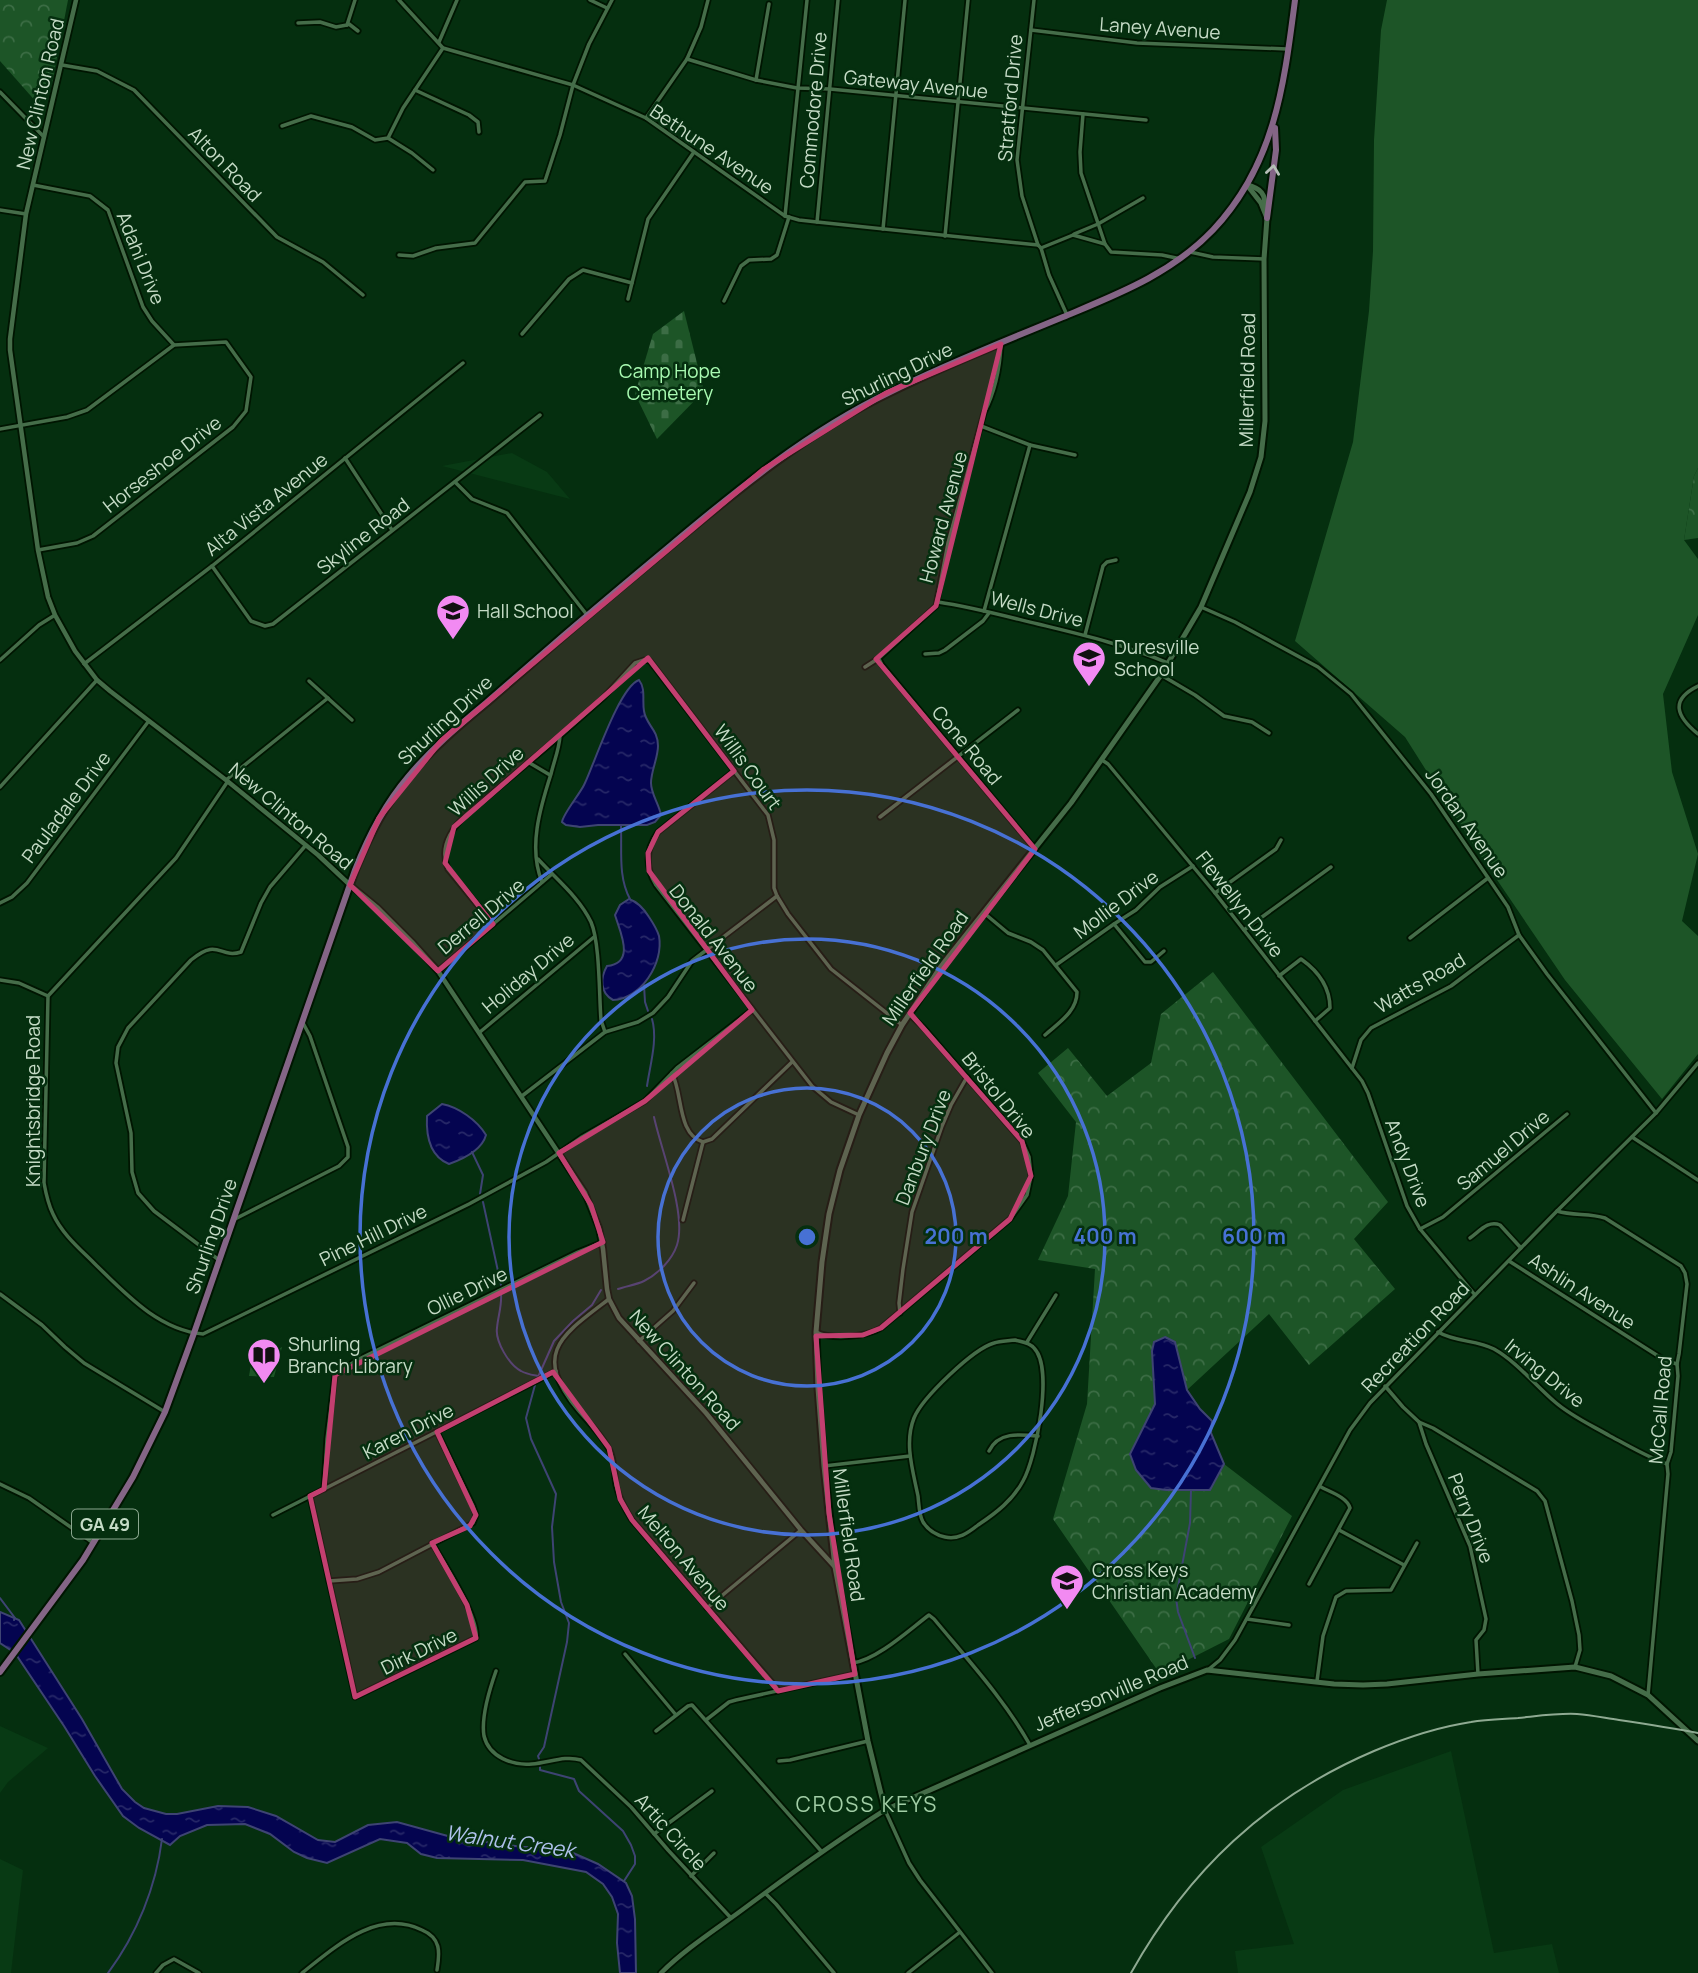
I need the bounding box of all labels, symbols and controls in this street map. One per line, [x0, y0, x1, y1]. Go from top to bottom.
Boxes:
street label: Laney Avenue [1099, 11, 1221, 45]
street label: New Clinton Road [10, 16, 70, 172]
street label: Commodore Drive [793, 31, 833, 189]
street label: Stratford Drive [991, 33, 1029, 163]
street label: Gateway Avenue [843, 64, 989, 104]
street label: Bethune Avenue [645, 98, 779, 200]
street label: Alton Road [183, 121, 267, 207]
one-way arrow [1265, 164, 1280, 176]
street label: Adahi Drive [111, 208, 171, 308]
street label: Millerfield Road [1233, 313, 1261, 447]
street label: Shurling Drive [837, 336, 957, 412]
park label: Camp Hope Cemetery [619, 358, 721, 406]
street label: Horseshoe Drive [97, 410, 227, 518]
street label: Alta Vista Avenue [199, 446, 333, 562]
street label: Howard Avenue [913, 448, 973, 586]
street label: Skyline Road [311, 492, 415, 580]
street label: Wells Drive [988, 585, 1086, 633]
school or university icon: Hall School [434, 592, 472, 641]
place label: Hall School [477, 598, 574, 624]
place label: Duresville School [1114, 634, 1199, 682]
school or university icon: Duresville School [1070, 639, 1108, 688]
street label: Shurling Drive [392, 669, 498, 771]
street label: Cone Road [926, 700, 1008, 790]
street label: Willis Court [708, 719, 788, 815]
street label: Willis Drive [443, 740, 529, 822]
street label: Pauladale Drive [15, 746, 117, 868]
street label: New Clinton Road [223, 756, 359, 876]
street label: Jordan Avenue [1419, 763, 1515, 883]
street label: Flewellyn Drive [1190, 845, 1290, 963]
street label: Mollie Drive [1068, 864, 1164, 944]
street label: Derrell Drive [432, 872, 530, 960]
street label: Donald Avenue [664, 879, 764, 997]
street label: Millerfield Road [876, 906, 974, 1030]
street label: Holiday Drive [477, 927, 579, 1019]
street label: Watts Road [1370, 947, 1470, 1019]
street label: Knightsbridge Road [20, 1015, 46, 1187]
street label: Bristol Drive [956, 1046, 1042, 1144]
street label: Danbury Drive [889, 1085, 957, 1209]
street label: Samuel Drive [1451, 1104, 1555, 1196]
street label: Andy Drive [1379, 1115, 1437, 1211]
street label: Shurling Drive [179, 1175, 243, 1297]
street label: Pine Hill Drive [315, 1198, 431, 1272]
text: 200 m [924, 1222, 988, 1250]
text: 400 m [1073, 1222, 1137, 1250]
text: 600 m [1222, 1222, 1286, 1250]
centre of rings [795, 1225, 819, 1249]
street label: Ashlin Avenue [1524, 1247, 1640, 1335]
street label: Ollie Drive [422, 1260, 512, 1322]
street label: Recreation Road [1355, 1276, 1475, 1398]
street label: New Clinton Road [624, 1304, 746, 1436]
place label: Shurling Branch Library [288, 1331, 413, 1379]
street label: Irving Drive [1499, 1333, 1591, 1413]
library icon: Shurling Branch Library [245, 1336, 283, 1385]
street label: McCall Road [1642, 1355, 1678, 1465]
street label: Karen Drive [358, 1397, 458, 1465]
street label: Millerfield Road [827, 1467, 871, 1603]
street label: Perry Drive [1442, 1469, 1500, 1567]
street label: Melton Avenue [632, 1500, 736, 1616]
road number: GA 49 [72, 1510, 138, 1539]
place label: Cross Keys Christian Academy [1092, 1557, 1257, 1605]
school or university icon: Cross Keys Christian Academy [1048, 1562, 1086, 1611]
street label: Dirk Drive [377, 1621, 461, 1681]
street label: Jeffersonville Road [1030, 1649, 1192, 1737]
street label: Artic Circle [629, 1788, 713, 1876]
district label: CROSS KEYS [796, 1790, 938, 1818]
water label: Walnut Creek [444, 1818, 579, 1864]

